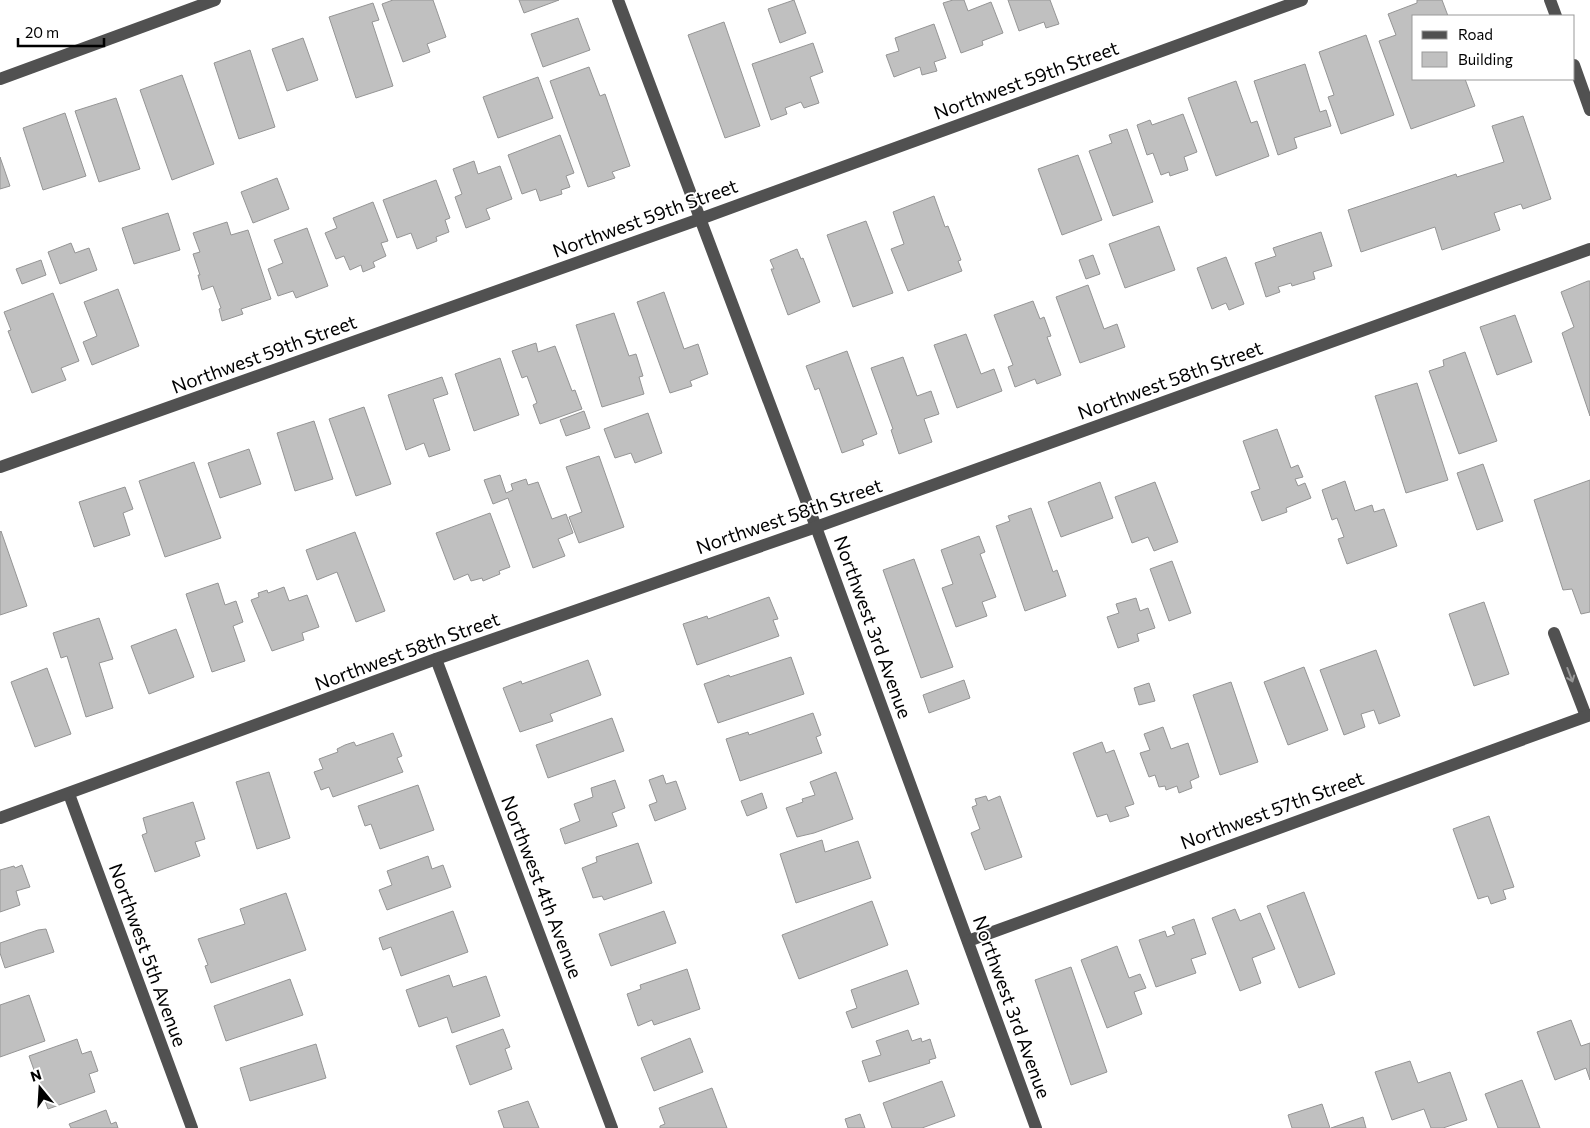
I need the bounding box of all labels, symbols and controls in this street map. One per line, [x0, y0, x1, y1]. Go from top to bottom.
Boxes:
scale bar [18, 15, 104, 47]
legend [1412, 15, 1575, 80]
text: 20 m [25, 23, 59, 41]
text: Road [1458, 25, 1493, 43]
street label: Northwest 59th Street [930, 35, 1122, 124]
text: Building [1458, 50, 1513, 68]
street label: Northwest 59th Street [549, 173, 741, 262]
street label: Northwest 59th Street [168, 309, 360, 398]
street label: Northwest 58th Street [1074, 335, 1266, 424]
street label: Northwest 58th Street [693, 473, 885, 558]
street label: Northwest 3rd Avenue [830, 532, 917, 721]
street label: Northwest 58th Street [311, 606, 503, 695]
one-way arrow [1566, 666, 1575, 682]
street label: Northwest 57th Street [1177, 766, 1367, 853]
street label: Northwest 4th Avenue [497, 792, 588, 981]
street label: Northwest 5th Avenue [105, 860, 192, 1050]
street label: Northwest 3rd Avenue [969, 912, 1056, 1101]
north arrow [15, 1063, 65, 1113]
text: N [28, 1065, 43, 1085]

